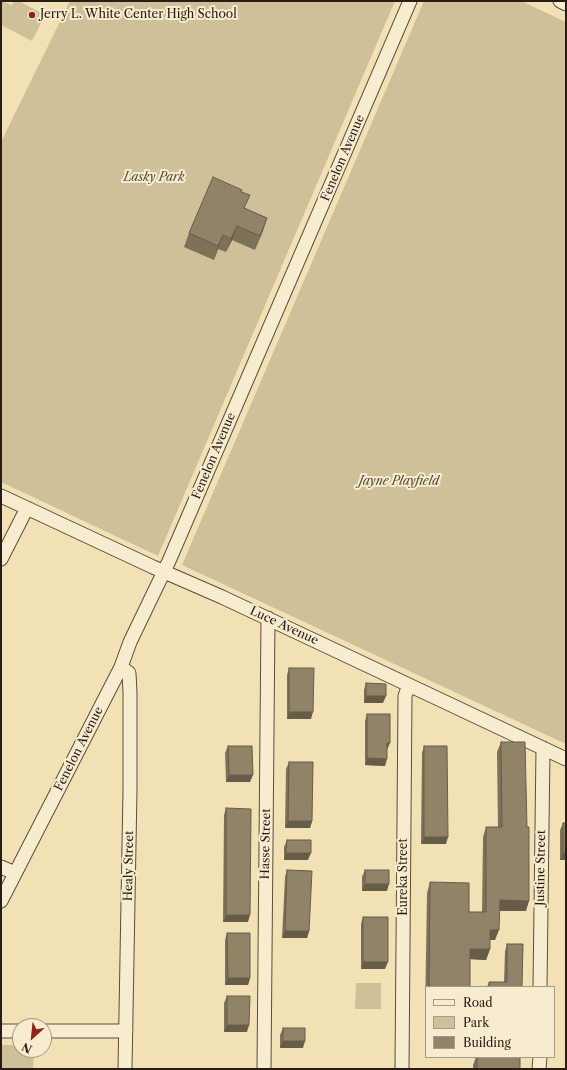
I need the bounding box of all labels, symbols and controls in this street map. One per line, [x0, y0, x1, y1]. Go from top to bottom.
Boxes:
place label: Jerry L. White Center High School [40, 8, 237, 22]
marker: Jerry L. White Center High School [27, 10, 37, 20]
street label: Fenelon Avenue [318, 113, 368, 203]
park label: Lasky Park [123, 171, 185, 185]
street label: Fenelon Avenue [189, 411, 239, 501]
park label: Jayne Playfield [359, 475, 439, 489]
street label: Luce Avenue [247, 604, 321, 648]
street label: Fenelon Avenue [52, 705, 106, 793]
street label: Hasse Street [258, 808, 274, 880]
street label: Justine Street [533, 830, 549, 906]
street label: Healy Street [121, 831, 137, 901]
street label: Eureka Street [397, 838, 411, 916]
legend [425, 986, 555, 1058]
text: Road [463, 995, 493, 1010]
text: Park [463, 1015, 489, 1030]
north arrow [12, 1018, 52, 1058]
text: Building [463, 1035, 511, 1050]
text: N [20, 1039, 34, 1056]

